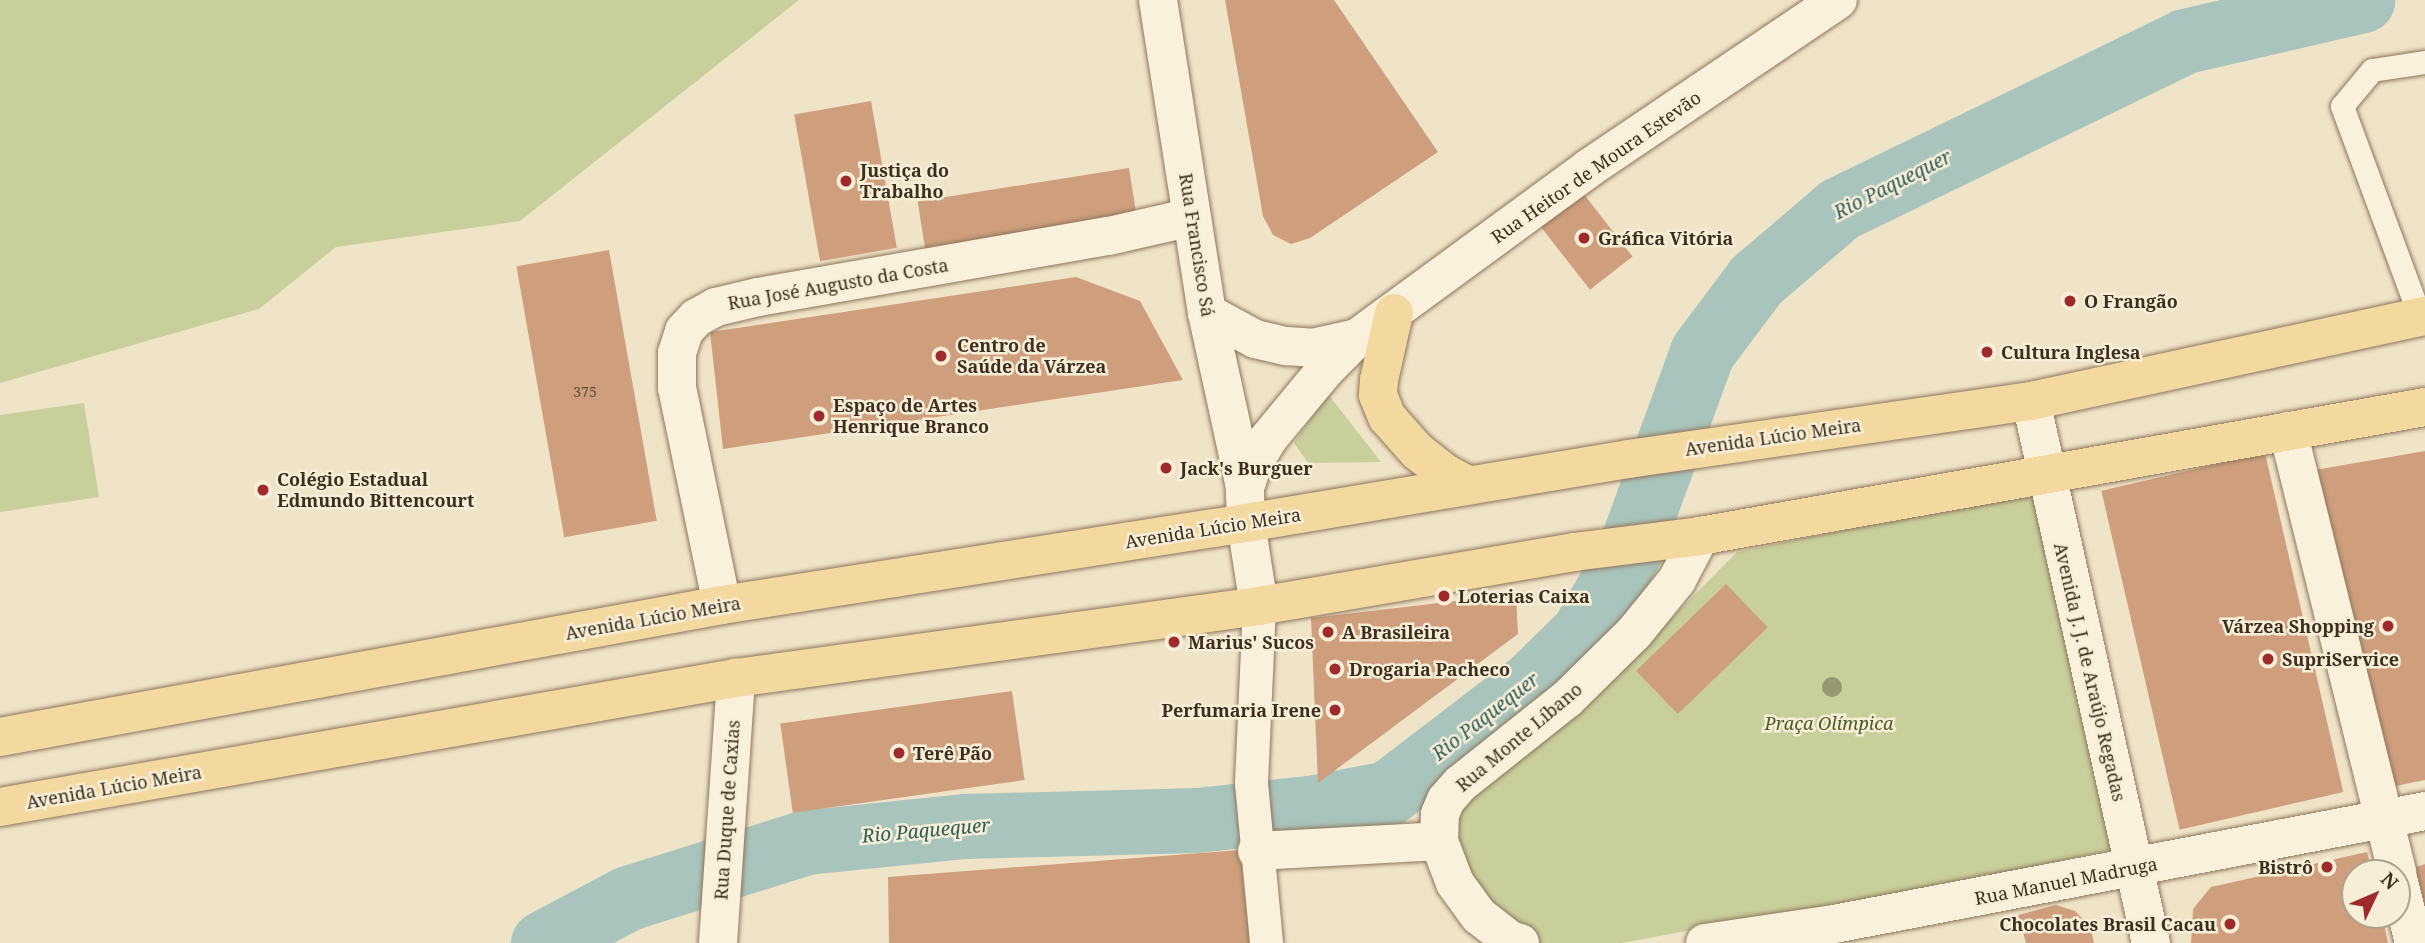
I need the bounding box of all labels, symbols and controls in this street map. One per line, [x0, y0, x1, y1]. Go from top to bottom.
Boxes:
street label: Rua Heitor de Moura Estevão [1487, 86, 1705, 248]
water label: Rio Paquequer [1830, 146, 1956, 224]
place label: Justiça do Trabalho [860, 160, 949, 202]
street label: Rua Francisco Sá [1175, 172, 1219, 318]
marker: Justiça do Trabalho [838, 173, 854, 189]
place label: Gráfica Vitória [1598, 227, 1733, 249]
marker: Gráfica Vitória [1576, 230, 1592, 246]
street label: Rua José Augusto da Costa [726, 254, 950, 314]
place label: O Frangão [2084, 290, 2178, 312]
marker: O Frangão [2062, 293, 2078, 309]
place label: Centro de Saúde da Várzea [957, 335, 1106, 378]
place label: Cultura Inglesa [2001, 341, 2141, 363]
marker: Cultura Inglesa [1979, 344, 1995, 360]
marker: Centro de Saúde da Várzea [931, 346, 951, 366]
house number: 375 [573, 384, 597, 400]
place label: Espaço de Artes Henrique Branco [833, 395, 989, 438]
marker: Espaço de Artes Henrique Branco [811, 408, 827, 424]
street label: Avenida Lúcio Meira [1683, 414, 1863, 460]
place label: Jack's Burguer [1180, 457, 1313, 479]
marker: Jack's Burguer [1158, 460, 1174, 476]
place label: Colégio Estadual Edmundo Bittencourt [277, 469, 474, 512]
marker: Colégio Estadual Edmundo Bittencourt [255, 482, 271, 498]
street label: Avenida Lúcio Meira [1124, 503, 1302, 553]
street label: Avenida J. J. de Araújo Regadas [2050, 541, 2130, 803]
place label: Loterias Caixa [1458, 585, 1590, 607]
marker: Loterias Caixa [1436, 588, 1452, 604]
street label: Avenida Lúcio Meira [564, 592, 742, 644]
place label: Várzea Shopping [2222, 615, 2374, 637]
marker: Várzea Shopping [2380, 618, 2396, 634]
place label: A Brasileira [1342, 621, 1450, 643]
marker: A Brasileira [1320, 624, 1336, 640]
place label: Marius' Sucos [1188, 631, 1314, 653]
marker: Marius' Sucos [1166, 634, 1182, 650]
place label: SupriService [2282, 648, 2399, 670]
marker: SupriService [2260, 651, 2276, 667]
place label: Drogaria Pacheco [1349, 658, 1510, 680]
marker: Drogaria Pacheco [1327, 661, 1343, 677]
water label: Rio Paquequer [1428, 668, 1544, 766]
street label: Rua Monte Líbano [1452, 678, 1586, 796]
place label: Perfumaria Irene [1161, 699, 1321, 721]
marker: Perfumaria Irene [1327, 702, 1343, 718]
park label: Praça Olímpica [1765, 712, 1893, 734]
street label: Rua Duque de Caxias [710, 719, 744, 901]
place label: Terê Pão [913, 742, 992, 764]
marker: Terê Pão [891, 745, 907, 761]
street label: Avenida Lúcio Meira [25, 761, 203, 813]
water label: Rio Paquequer [861, 814, 991, 848]
street label: Rua Manuel Madruga [1973, 853, 2159, 909]
place label: Bistrô [2258, 856, 2313, 878]
marker: Bistrô [2319, 859, 2335, 875]
north arrow [2341, 859, 2411, 929]
text: N [2375, 866, 2404, 895]
place label: Chocolates Brasil Cacau [1999, 913, 2216, 935]
marker: Chocolates Brasil Cacau [2222, 916, 2238, 932]

